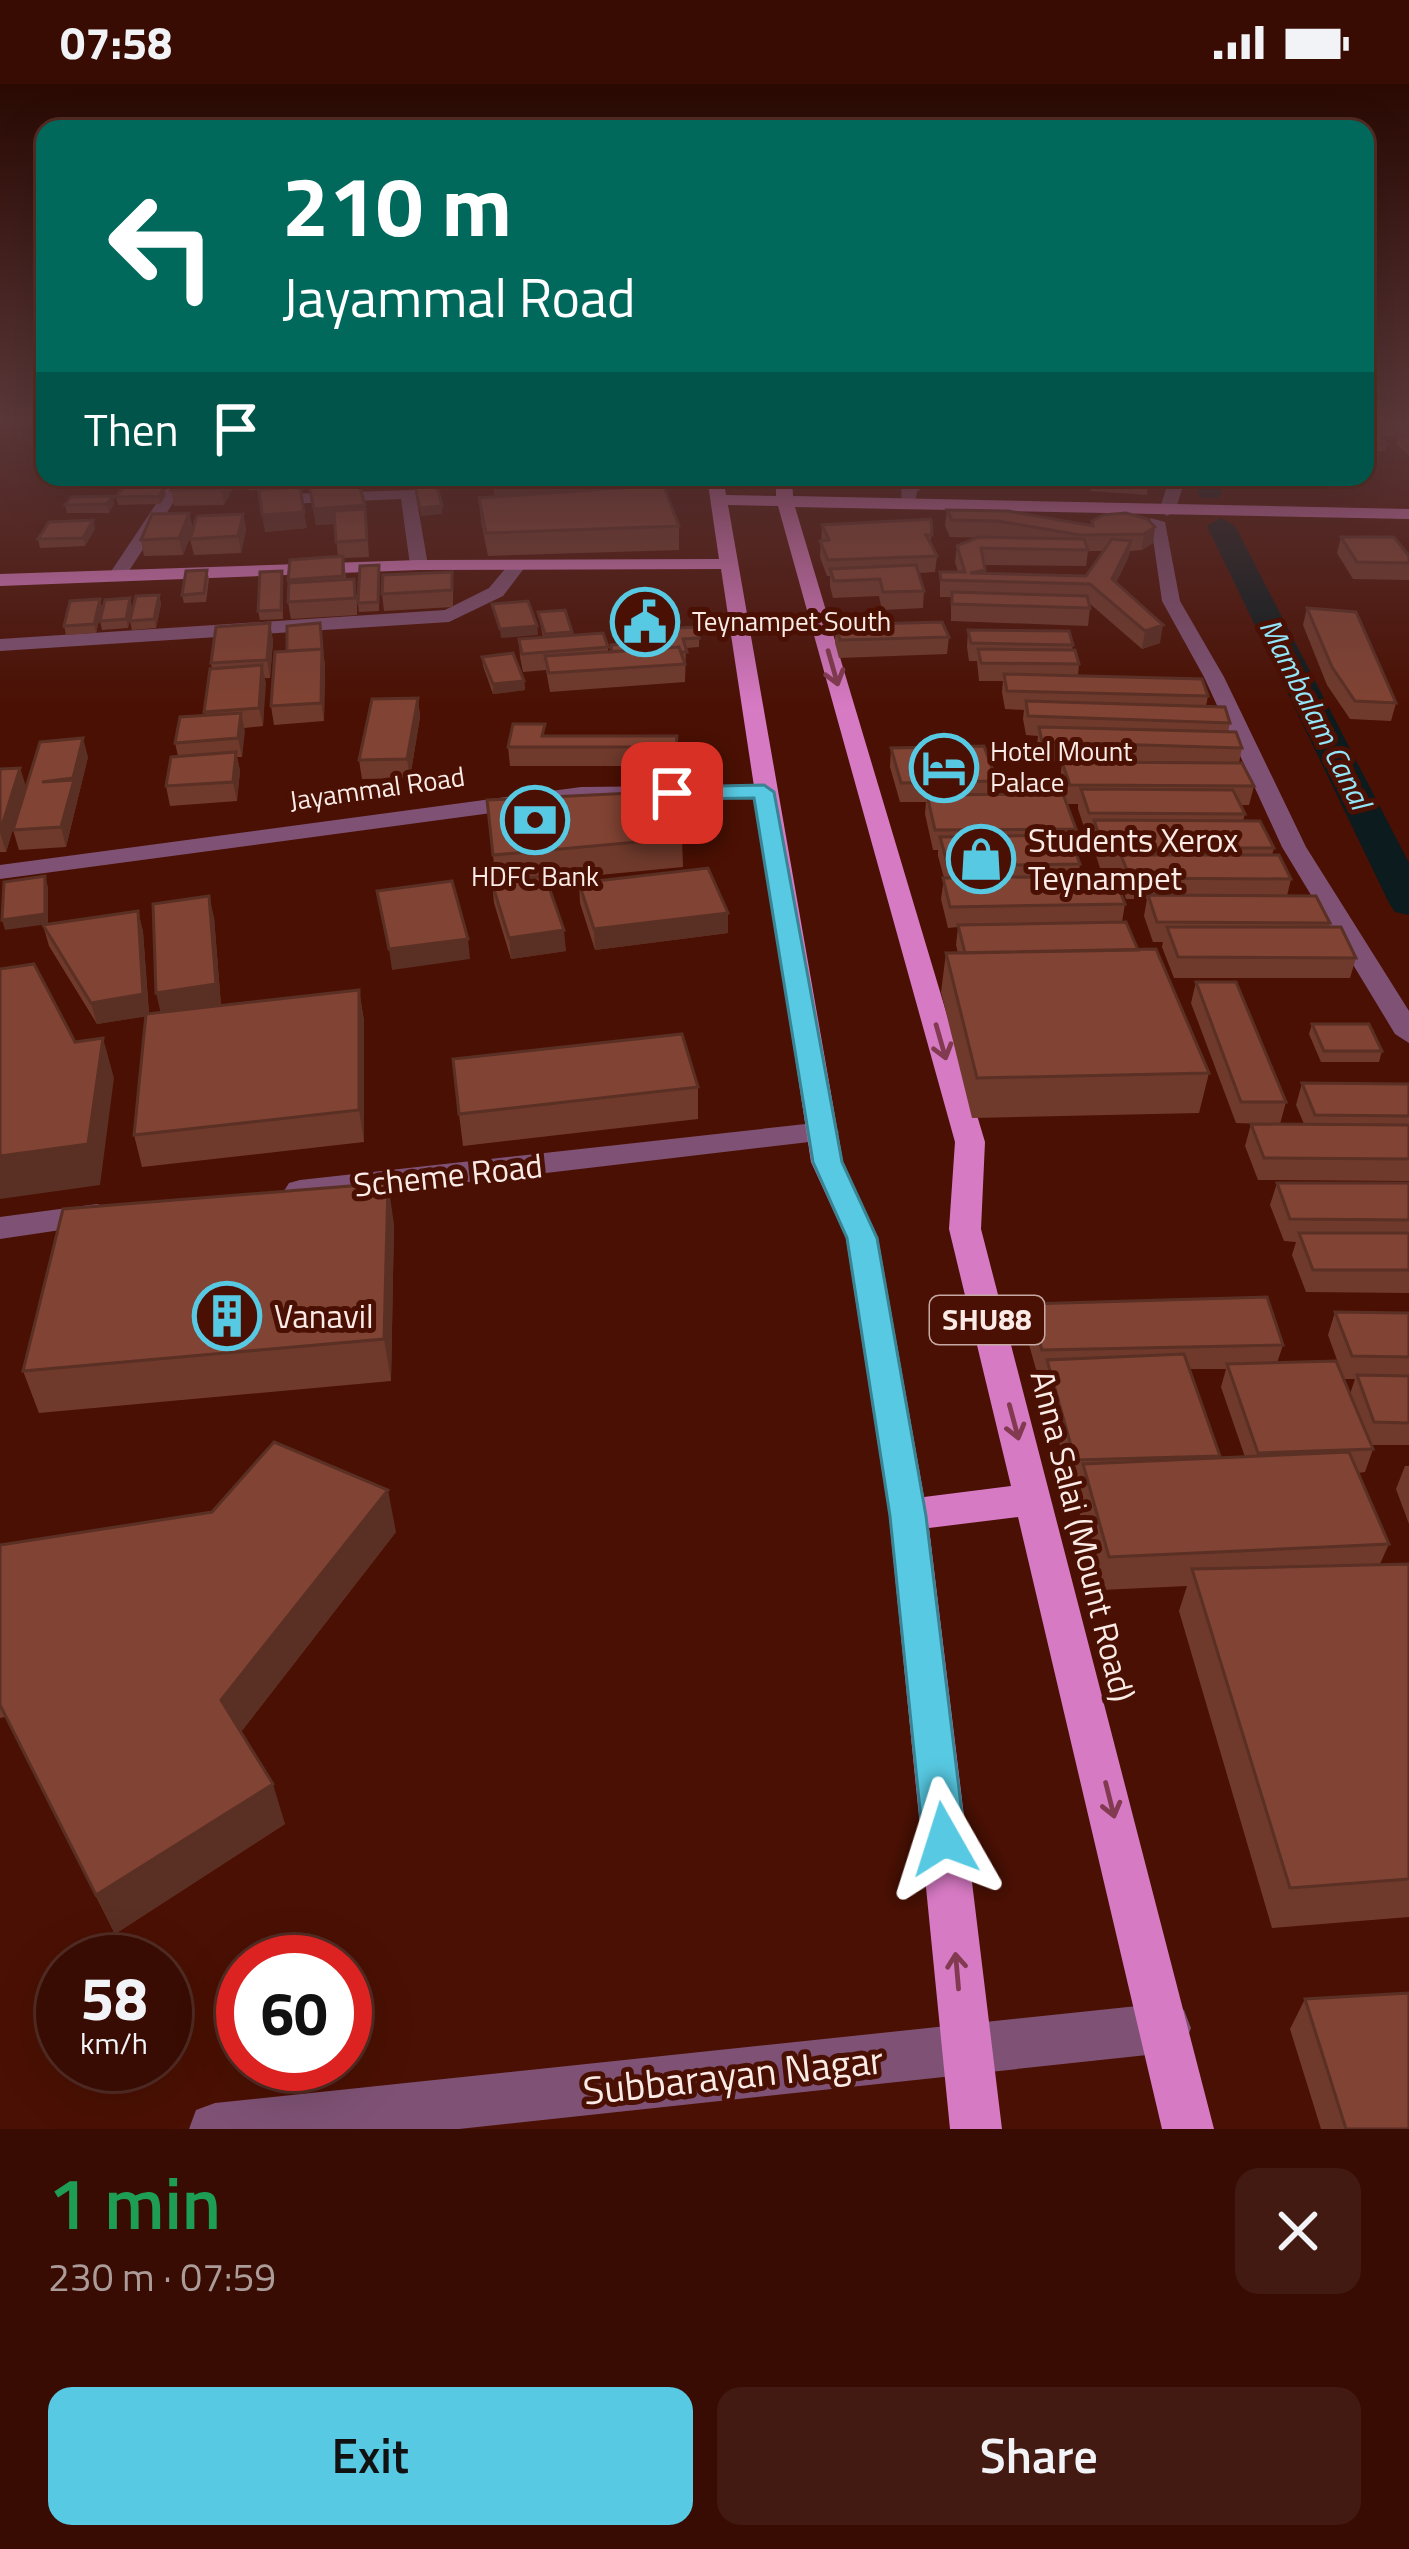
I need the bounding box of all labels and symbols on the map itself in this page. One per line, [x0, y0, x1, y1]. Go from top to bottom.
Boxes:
public building icon: Teynampet South [610, 587, 680, 657]
place label: Teynampet South [692, 600, 891, 641]
water label: Mambalam Canal [1248, 610, 1385, 820]
one-way arrow [823, 648, 845, 686]
place label: Hotel Mount Palace [990, 730, 1133, 802]
hotel icon: Hotel Mount Palace [909, 733, 979, 803]
pin [621, 742, 723, 844]
street label: Jayammal Road [286, 755, 467, 820]
bank icon: HDFC Bank [500, 785, 570, 855]
place label: Students Xerox Teynampet [1028, 815, 1238, 903]
shop icon: Students Xerox Teynampet [946, 824, 1016, 894]
place label: HDFC Bank [471, 855, 599, 896]
one-way arrow [931, 1023, 953, 1061]
street label: Scheme Road [351, 1140, 545, 1210]
building icon: Vanavil [192, 1281, 262, 1351]
place label: Vanavil [274, 1291, 374, 1341]
road number: SHU88 [930, 1296, 1044, 1344]
street label: Anna Salai (Mount Road) [1018, 1365, 1148, 1707]
one-way arrow [1005, 1402, 1027, 1440]
position arrow [881, 1776, 1007, 1902]
one-way arrow [1100, 1780, 1122, 1818]
speed limit sign: 60 [216, 1935, 372, 2091]
one-way arrow [946, 1952, 969, 1991]
street label: Subbarayan Nagar [580, 2029, 886, 2120]

